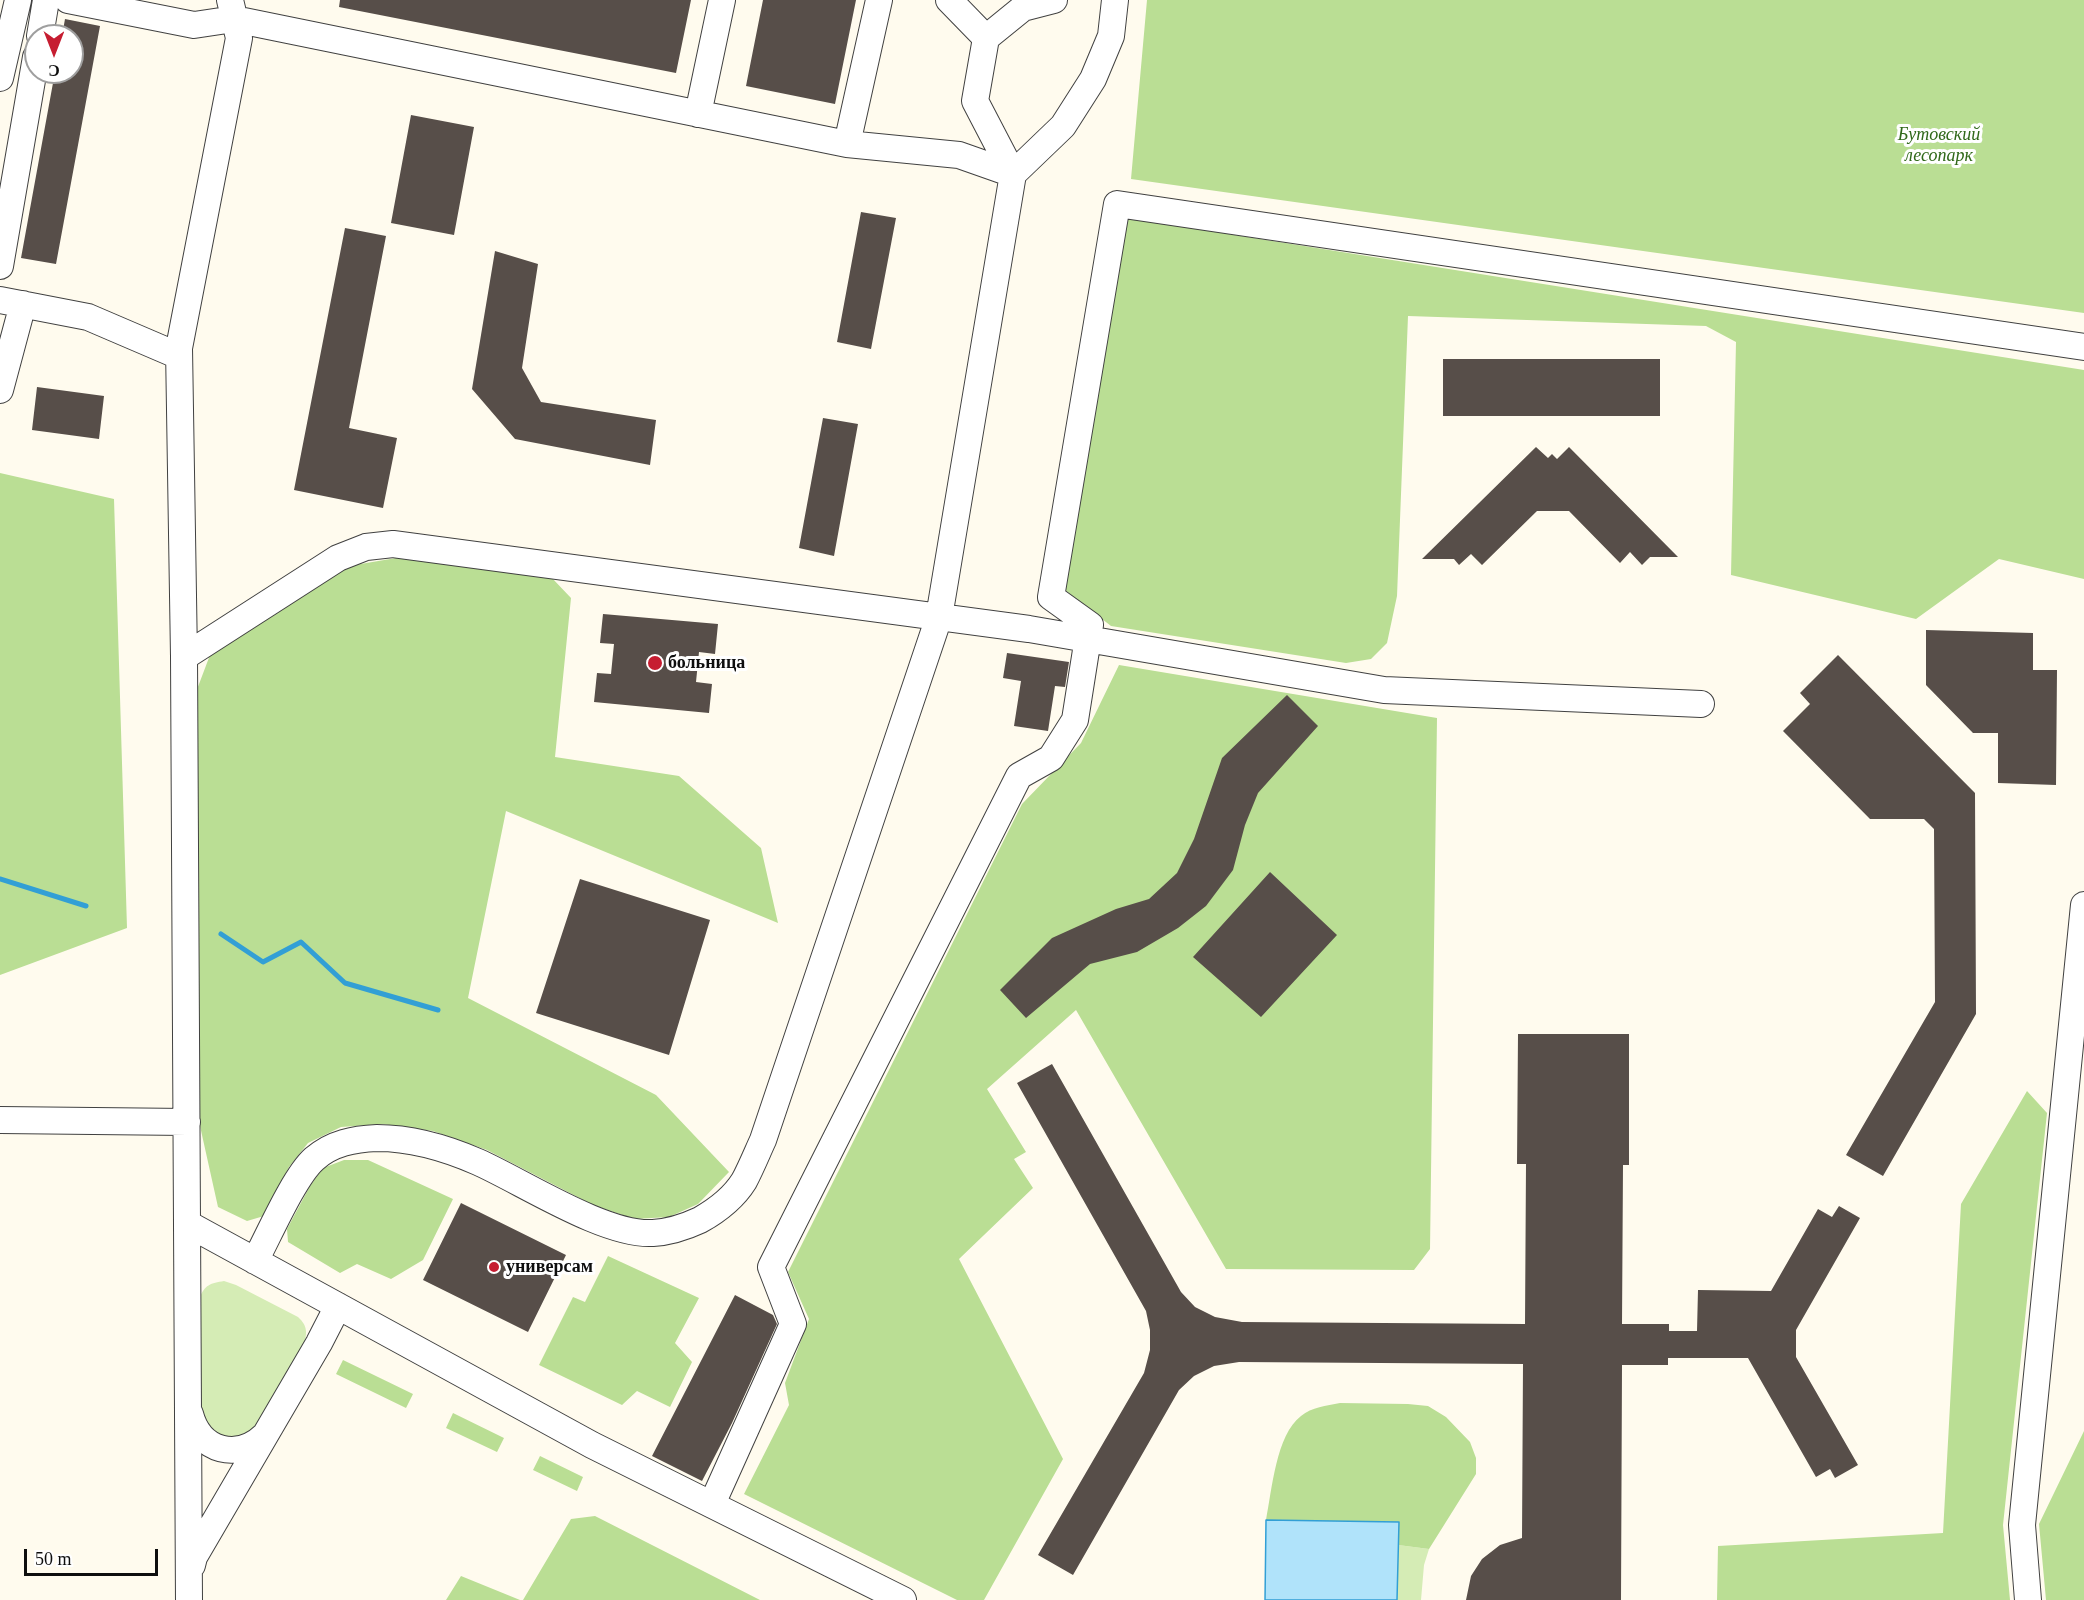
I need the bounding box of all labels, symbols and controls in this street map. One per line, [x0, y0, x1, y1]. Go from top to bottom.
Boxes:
north arrow [24, 24, 84, 84]
text: С [48, 62, 60, 79]
park label: Бутовский лесопарк [1898, 124, 1980, 166]
place label: больница [668, 652, 745, 674]
marker: больница [646, 654, 664, 672]
place label: универсам [506, 1256, 593, 1278]
marker: универсам [487, 1260, 501, 1274]
scale bar [27, 1537, 160, 1575]
text: 50 m [35, 1549, 72, 1569]

